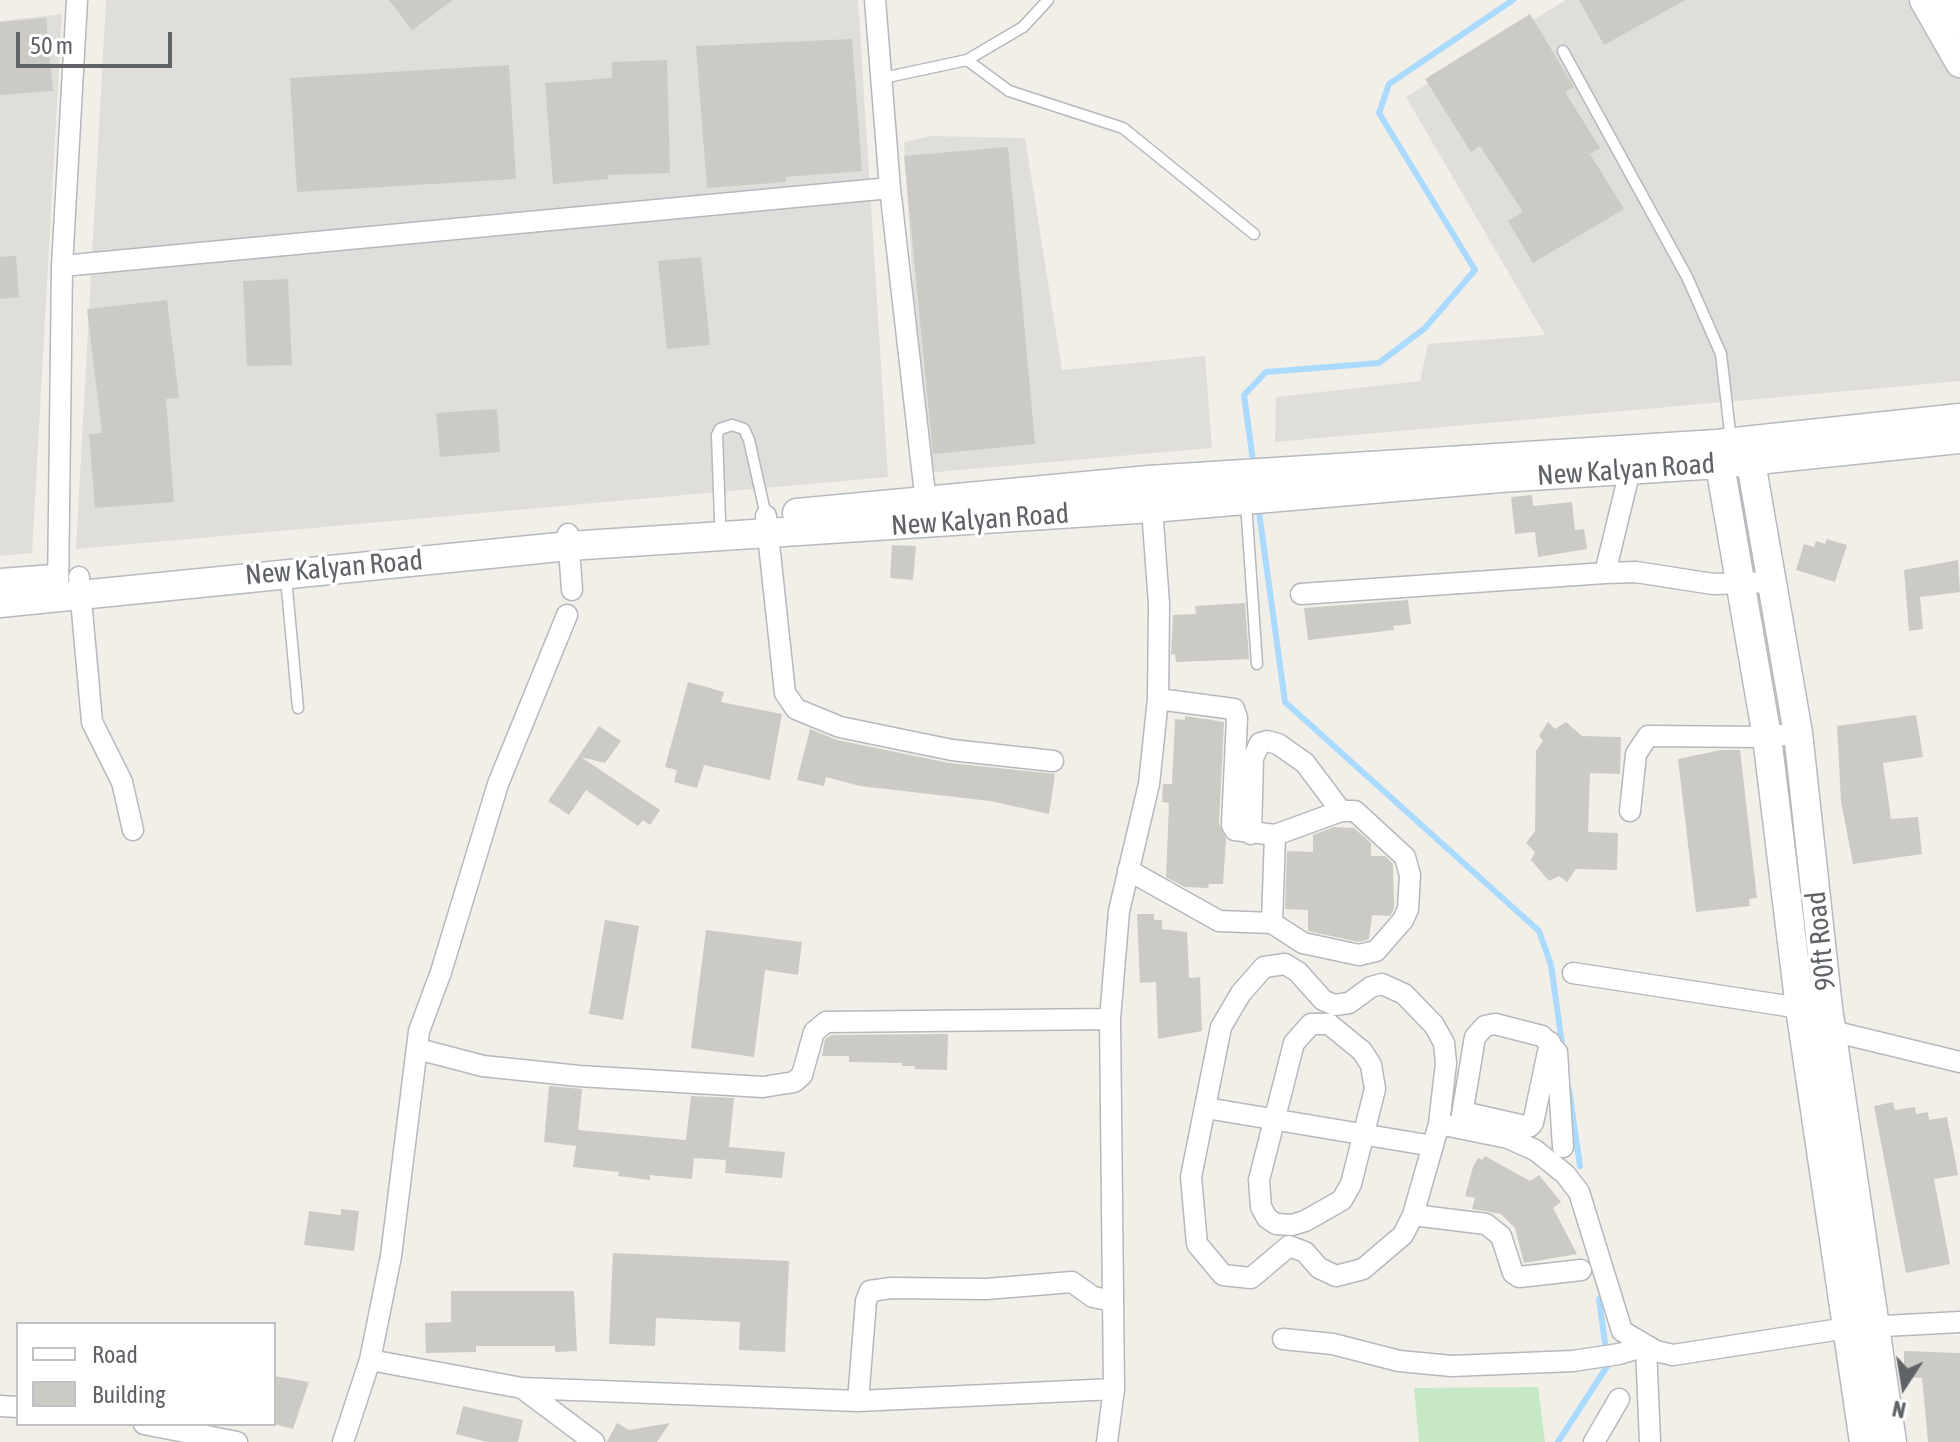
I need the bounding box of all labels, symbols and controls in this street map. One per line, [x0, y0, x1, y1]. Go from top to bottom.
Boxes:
scale bar [20, 16, 176, 66]
text: 50 m [30, 32, 73, 59]
street label: New Kalyan Road [1536, 447, 1716, 493]
street label: New Kalyan Road [890, 497, 1070, 543]
street label: New Kalyan Road [244, 544, 424, 592]
street label: 90ft Road [1799, 890, 1843, 992]
legend [16, 1322, 276, 1426]
text: Road [92, 1341, 138, 1368]
north arrow [1864, 1346, 1944, 1426]
text: Building [92, 1381, 165, 1408]
text: N [1890, 1395, 1908, 1424]

